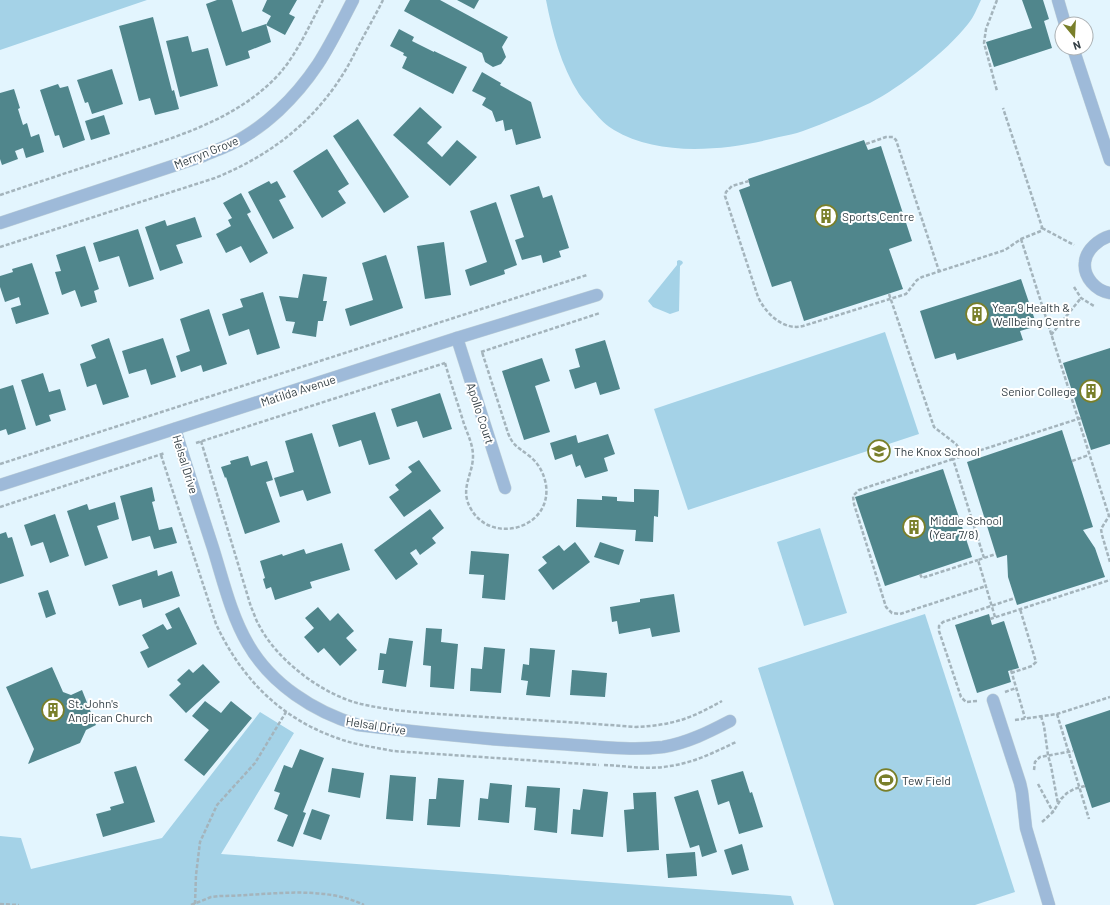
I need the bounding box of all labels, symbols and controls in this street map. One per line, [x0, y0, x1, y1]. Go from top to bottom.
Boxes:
north arrow [1054, 16, 1094, 56]
text: N [1072, 39, 1083, 53]
street label: Merryn Grove [172, 133, 240, 171]
building icon: Sports Centre [813, 203, 839, 229]
place label: Sports Centre [842, 209, 914, 223]
place label: Year 9 Health & Wellbeing Centre [992, 300, 1080, 328]
building icon: Year 9 Health & Wellbeing Centre [964, 301, 990, 327]
street label: Matilda Avenue [259, 371, 337, 409]
building icon: Senior College [1078, 378, 1104, 404]
street label: Apollo Court [464, 380, 498, 446]
place label: Senior College [1001, 384, 1076, 398]
street label: Helsal Drive [170, 433, 202, 495]
school or university icon: The Knox School [866, 438, 892, 464]
place label: The Knox School [894, 444, 980, 458]
place label: Middle School (Year 7/8) [929, 513, 1002, 541]
building icon: Middle School (Year 7/8) [901, 514, 927, 540]
place label: St. John's Anglican Church [68, 696, 152, 724]
building icon: St. John's Anglican Church [40, 697, 66, 723]
street label: Helsal Drive [345, 713, 407, 737]
sports icon: Tew Field [873, 767, 899, 793]
place label: Tew Field [902, 773, 951, 787]

